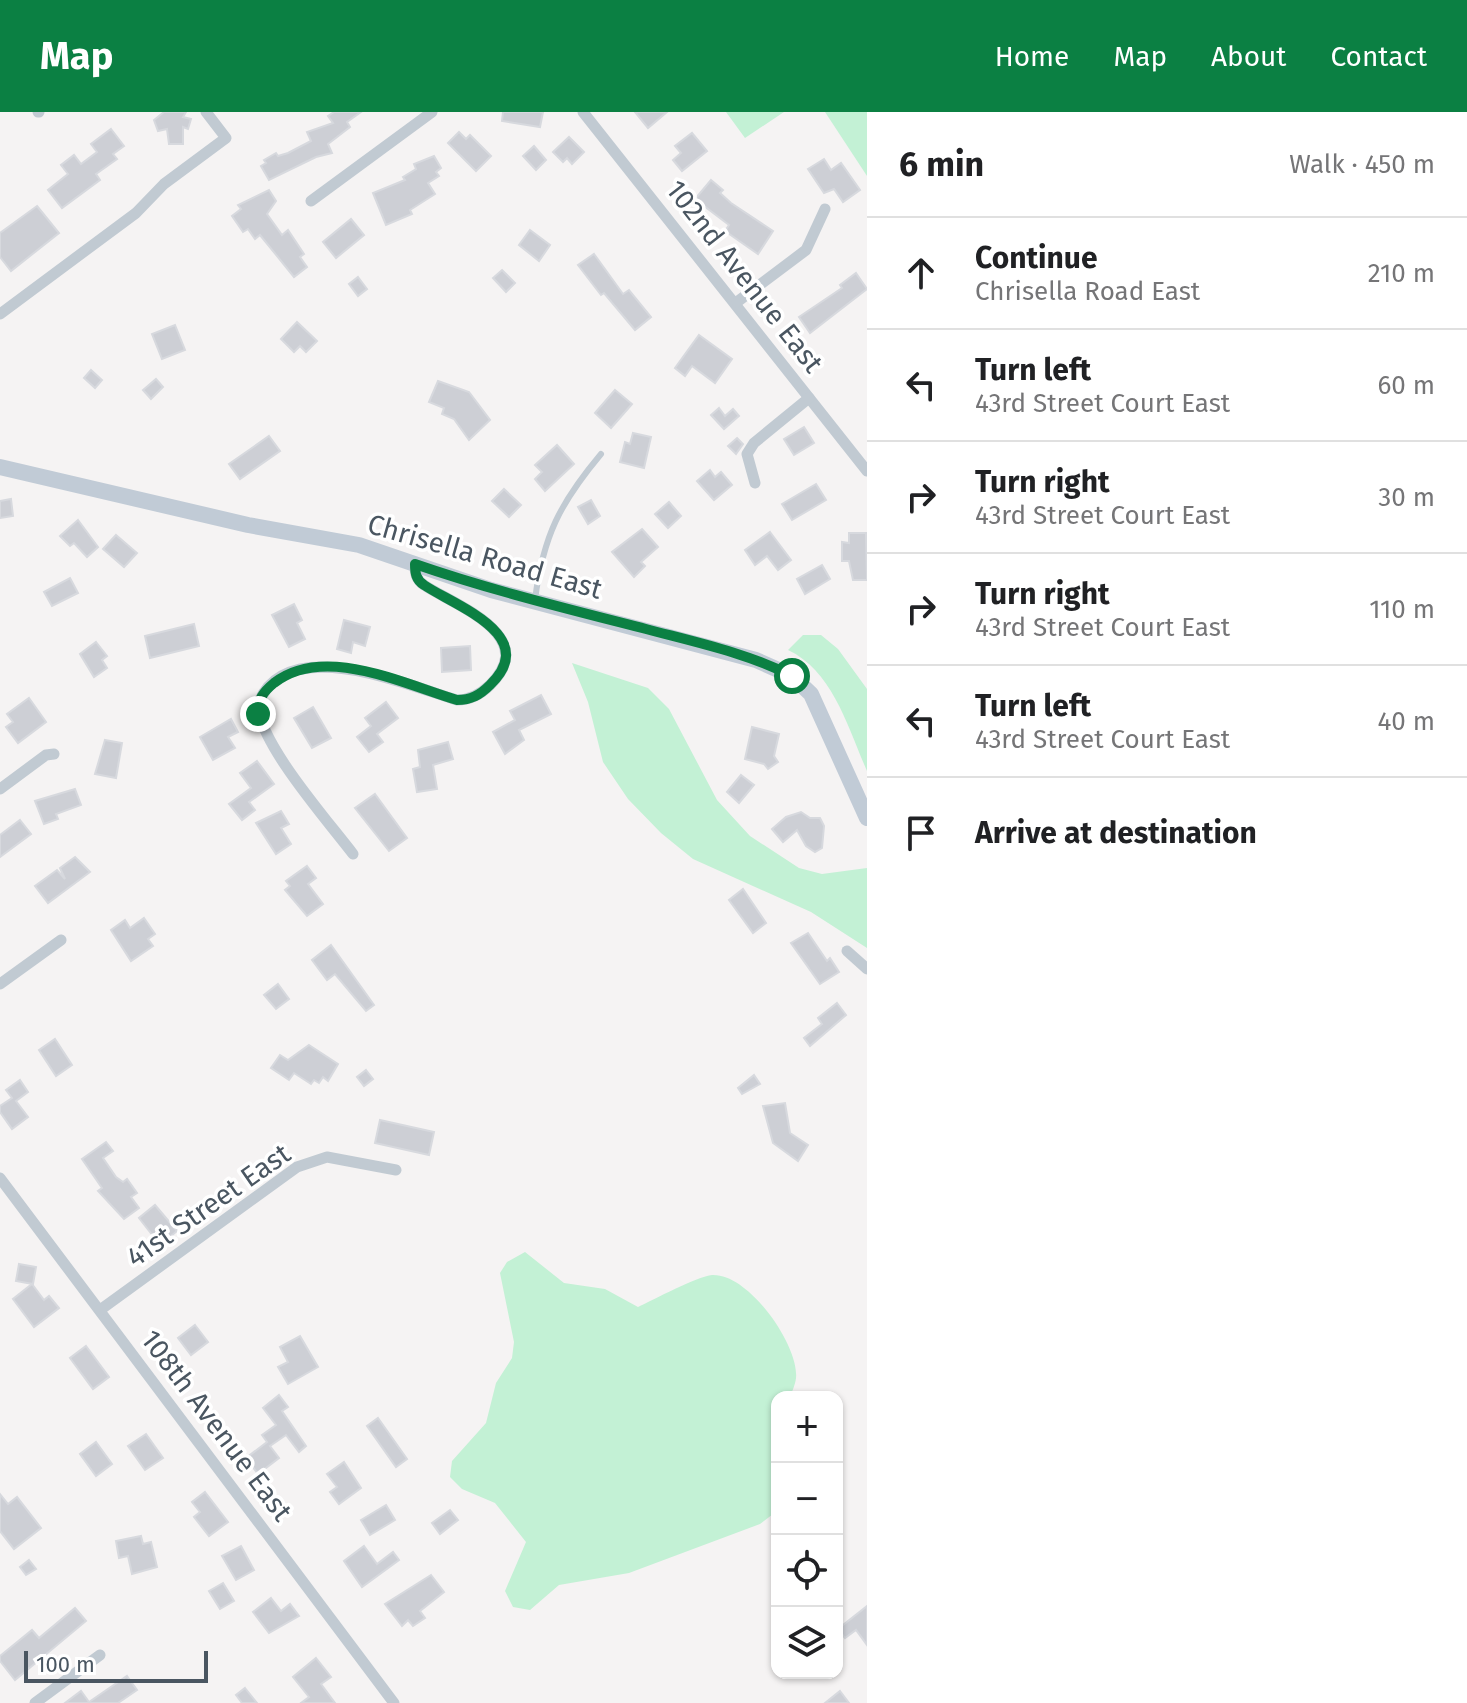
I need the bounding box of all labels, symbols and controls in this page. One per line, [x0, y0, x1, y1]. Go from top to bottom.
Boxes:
text: Map [40, 33, 113, 79]
text: Home [995, 40, 1069, 73]
text: Map [1113, 40, 1167, 73]
text: About [1211, 40, 1286, 73]
text: Contact [1330, 40, 1427, 73]
text: 6 min [899, 144, 984, 185]
text: Walk · 450 m [1289, 149, 1435, 180]
street label: 102nd Avenue East [659, 174, 830, 380]
text: Continue [975, 240, 1098, 276]
icon: ahead [899, 251, 943, 295]
text: 210 m [1368, 258, 1435, 289]
text: Chrisella Road East [975, 276, 1200, 307]
text: Turn left [975, 352, 1091, 388]
icon: left [899, 363, 943, 407]
text: 60 m [1377, 370, 1435, 401]
text: 43rd Street Court East [975, 388, 1230, 419]
text: Turn right [975, 464, 1110, 500]
icon: right [899, 475, 943, 519]
text: 30 m [1378, 482, 1435, 513]
text: 43rd Street Court East [975, 500, 1230, 531]
street label: Chrisella Road East [364, 507, 607, 606]
text: Turn right [975, 576, 1110, 612]
icon: right [899, 587, 943, 631]
text: 110 m [1369, 594, 1435, 625]
text: 43rd Street Court East [975, 612, 1230, 643]
route start [774, 658, 810, 694]
text: Turn left [975, 688, 1091, 724]
route end [240, 696, 276, 732]
icon: left [899, 699, 943, 743]
text: 40 m [1377, 706, 1435, 737]
text: 43rd Street Court East [975, 724, 1230, 755]
icon: arrive [899, 811, 943, 855]
text: Arrive at destination [975, 815, 1257, 851]
street label: 41st Street East [120, 1136, 297, 1274]
street label: 108th Avenue East [134, 1323, 300, 1528]
map controls [771, 1391, 843, 1679]
button: + [771, 1391, 843, 1463]
button: − [771, 1463, 843, 1535]
button: locate [771, 1535, 843, 1607]
button: layers [771, 1607, 843, 1679]
scale bar [24, 1647, 208, 1683]
text: 100 m [36, 1651, 95, 1678]

